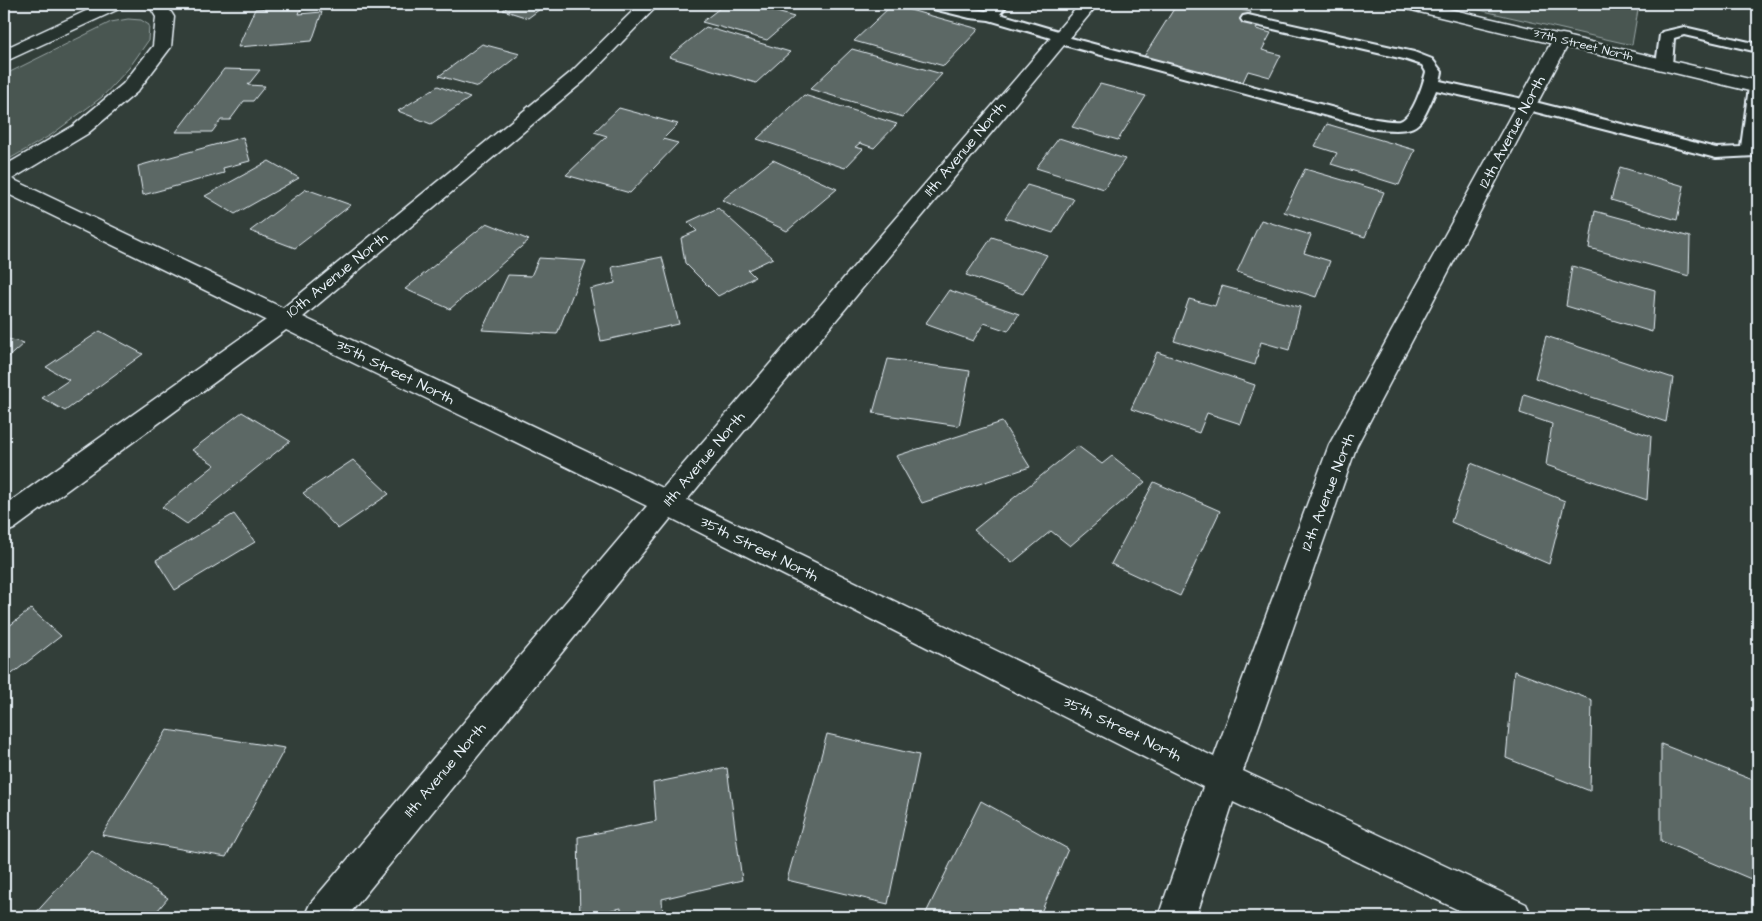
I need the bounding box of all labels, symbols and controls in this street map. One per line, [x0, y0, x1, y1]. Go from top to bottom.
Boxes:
street label: 37th Street North [1531, 24, 1635, 66]
street label: 12th Avenue North [1474, 72, 1551, 192]
street label: 11th Avenue North [919, 97, 1011, 201]
street label: 10th Avenue North [282, 227, 393, 323]
street label: 35th Street North [332, 334, 458, 410]
street label: 11th Avenue North [658, 407, 750, 511]
street label: 12th Avenue North [1296, 430, 1360, 554]
street label: 35th Street North [696, 511, 822, 587]
street label: 35th Street North [1059, 691, 1185, 767]
street label: 11th Avenue North [399, 718, 491, 822]

